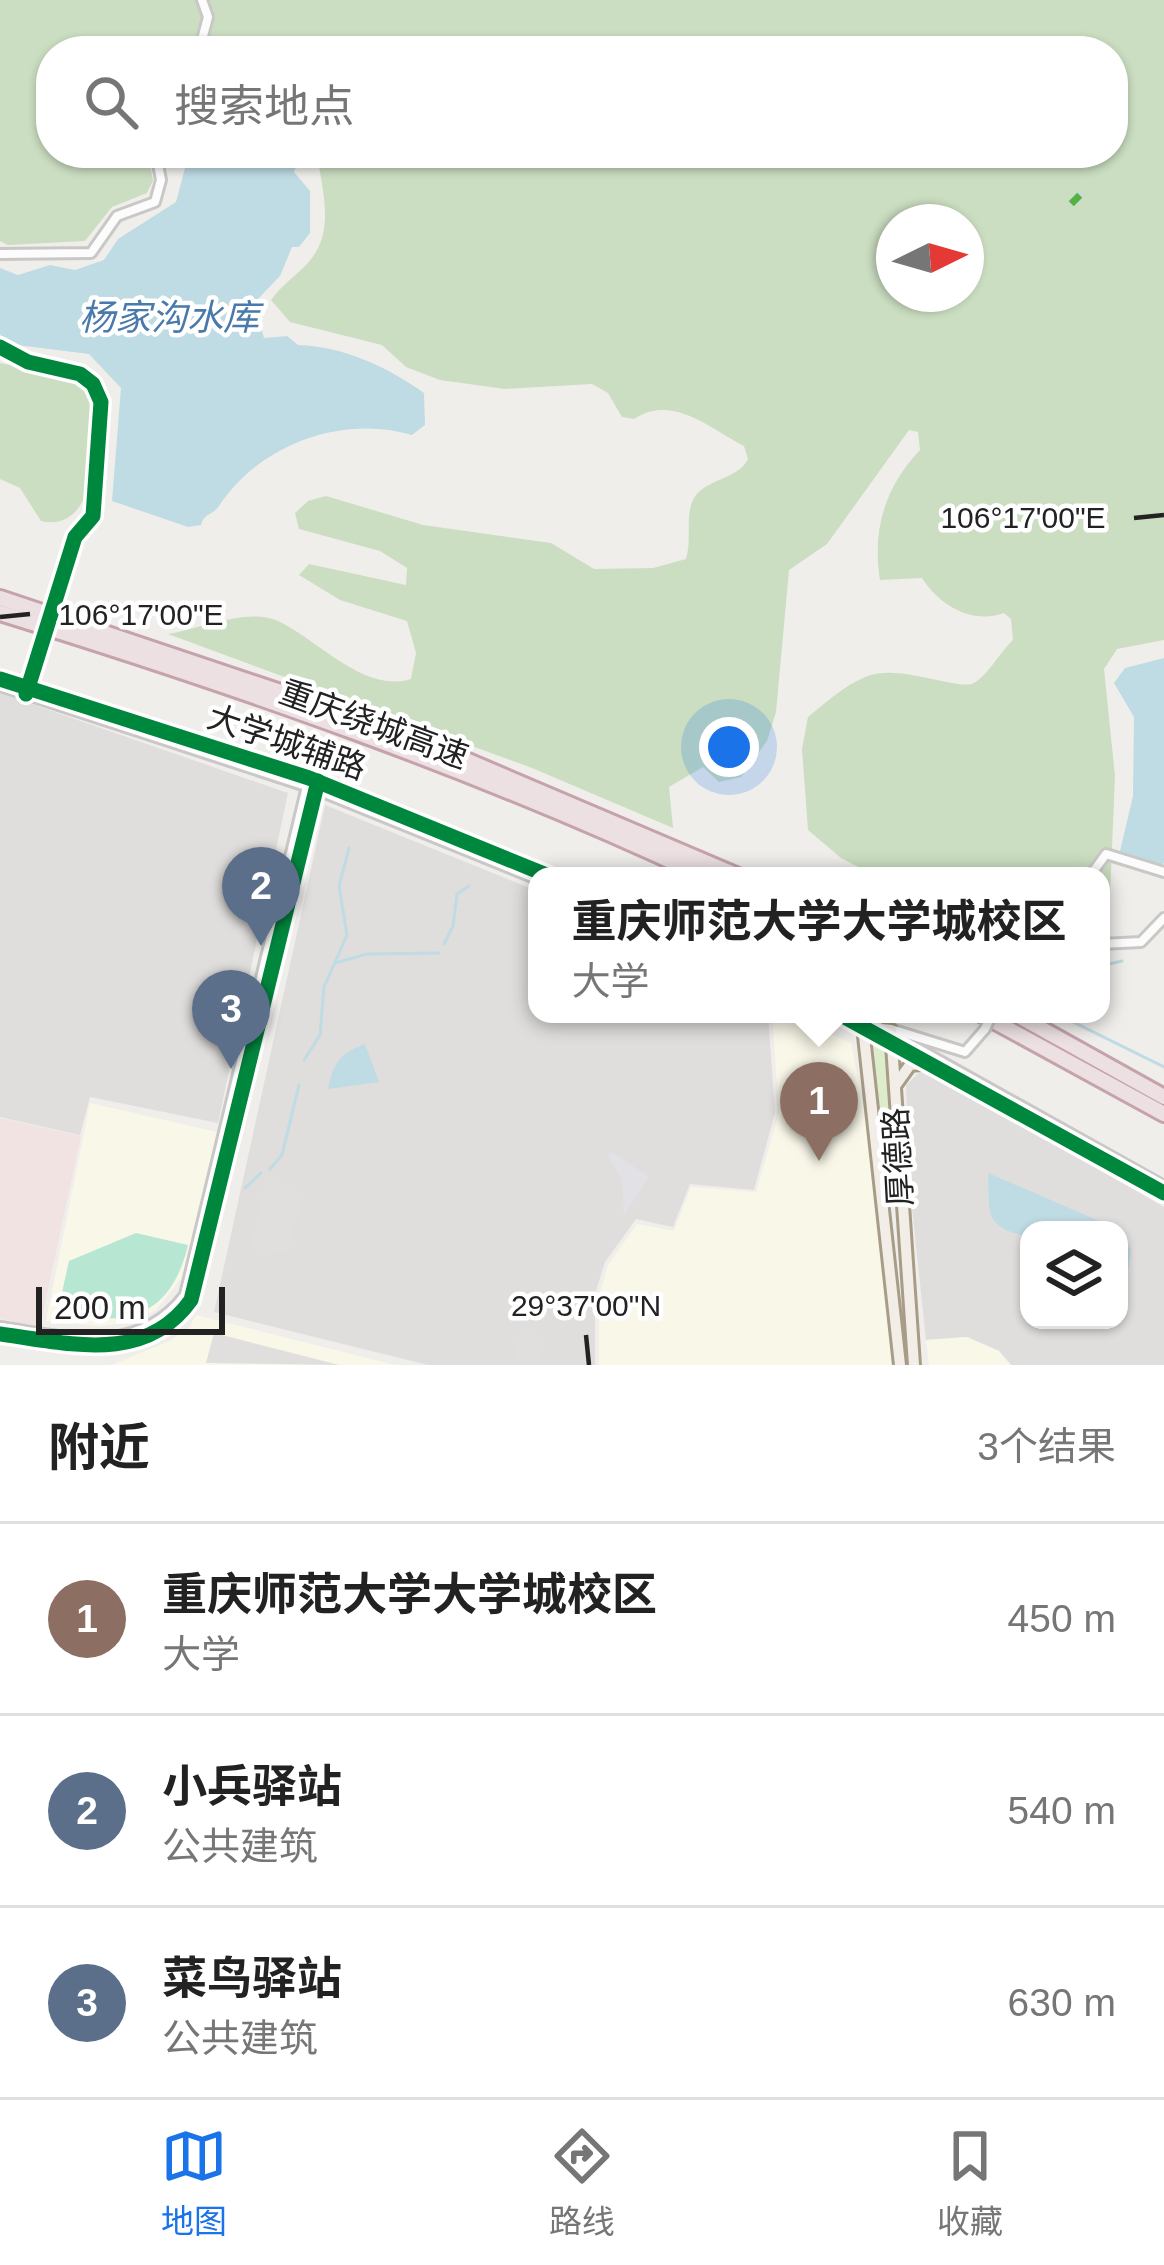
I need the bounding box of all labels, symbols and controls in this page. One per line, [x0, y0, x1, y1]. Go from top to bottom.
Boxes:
search box [36, 36, 1128, 168]
icon: search [78, 69, 144, 135]
text: 搜索地点 [174, 81, 354, 132]
north arrow [876, 204, 984, 312]
water label: 杨家沟水库 [79, 297, 264, 338]
text: 106°17'00"E [940, 501, 1106, 534]
text: 106°17'00"E [58, 598, 224, 631]
street label: 重庆绕城高速 [275, 673, 473, 775]
street label: 大学城辅路 [203, 698, 371, 786]
your location [699, 717, 759, 777]
pin: 2 [222, 847, 300, 946]
popup [528, 867, 1110, 1023]
text: 重庆师范大学大学城校区 [571, 896, 1067, 947]
text: 大学 [571, 960, 650, 1003]
pin: 3 [192, 970, 270, 1069]
pin: 1 [780, 1062, 858, 1161]
street label: 厚德路 [877, 1107, 919, 1207]
map controls [1020, 1221, 1128, 1329]
button: layers [1020, 1221, 1128, 1329]
scale bar [36, 1281, 225, 1334]
text: 200 m [54, 1289, 146, 1326]
text: 29°37'00"N [511, 1289, 661, 1322]
text: 附近 [48, 1419, 150, 1476]
text: 3个结果 [977, 1425, 1116, 1468]
text: 重庆师范大学大学城校区 [162, 1569, 657, 1620]
text: 1 [76, 1597, 98, 1640]
text: 450 m [1008, 1597, 1116, 1640]
text: 大学 [162, 1633, 240, 1676]
text: 小兵驿站 [162, 1761, 342, 1812]
text: 2 [76, 1789, 98, 1832]
text: 540 m [1008, 1789, 1116, 1832]
text: 公共建筑 [162, 1825, 318, 1868]
text: 菜鸟驿站 [162, 1953, 342, 2004]
text: 3 [76, 1981, 98, 2024]
text: 630 m [1008, 1981, 1116, 2024]
text: 公共建筑 [162, 2017, 318, 2060]
tab: 地图 [161, 2123, 227, 2243]
tab: 路线 [549, 2123, 615, 2243]
tab: 收藏 [937, 2123, 1003, 2243]

